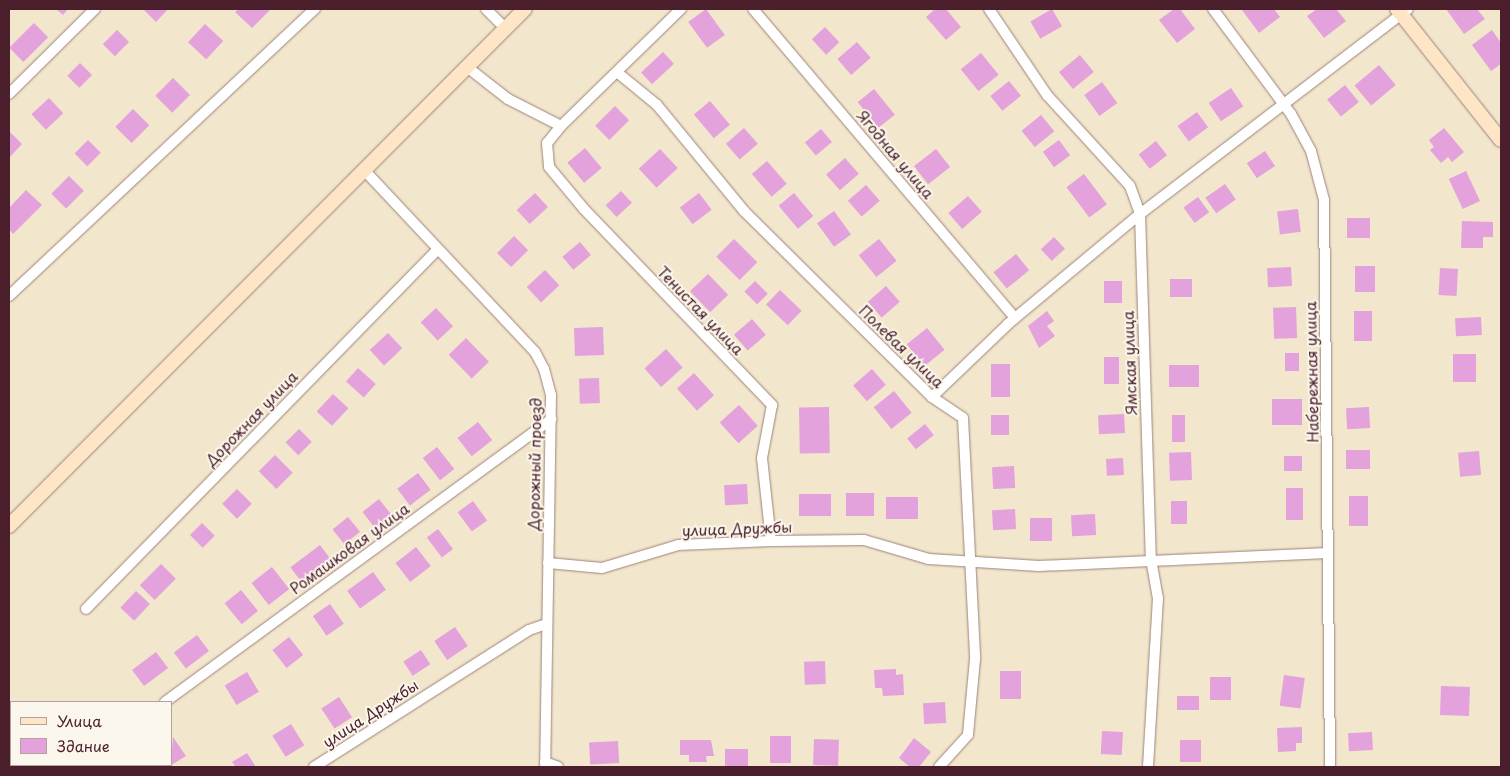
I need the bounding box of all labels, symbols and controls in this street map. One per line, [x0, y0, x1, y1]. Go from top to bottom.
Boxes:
street label: Ягодная улица [854, 106, 938, 202]
street label: Тенистая улица [654, 262, 748, 358]
street label: Полевая улица [856, 301, 948, 391]
street label: Набережная улица [1301, 301, 1321, 443]
street label: Ямская улица [1118, 310, 1140, 416]
street label: Дорожная улица [201, 367, 301, 469]
street label: Дорожный проезд [524, 397, 544, 531]
street label: Ромашковая улица [286, 498, 412, 598]
street label: улица Дружбы [681, 517, 793, 539]
street label: улица Дружбы [319, 675, 421, 751]
legend [10, 701, 172, 766]
text: Улица [57, 709, 102, 732]
text: Здание [57, 734, 110, 757]

